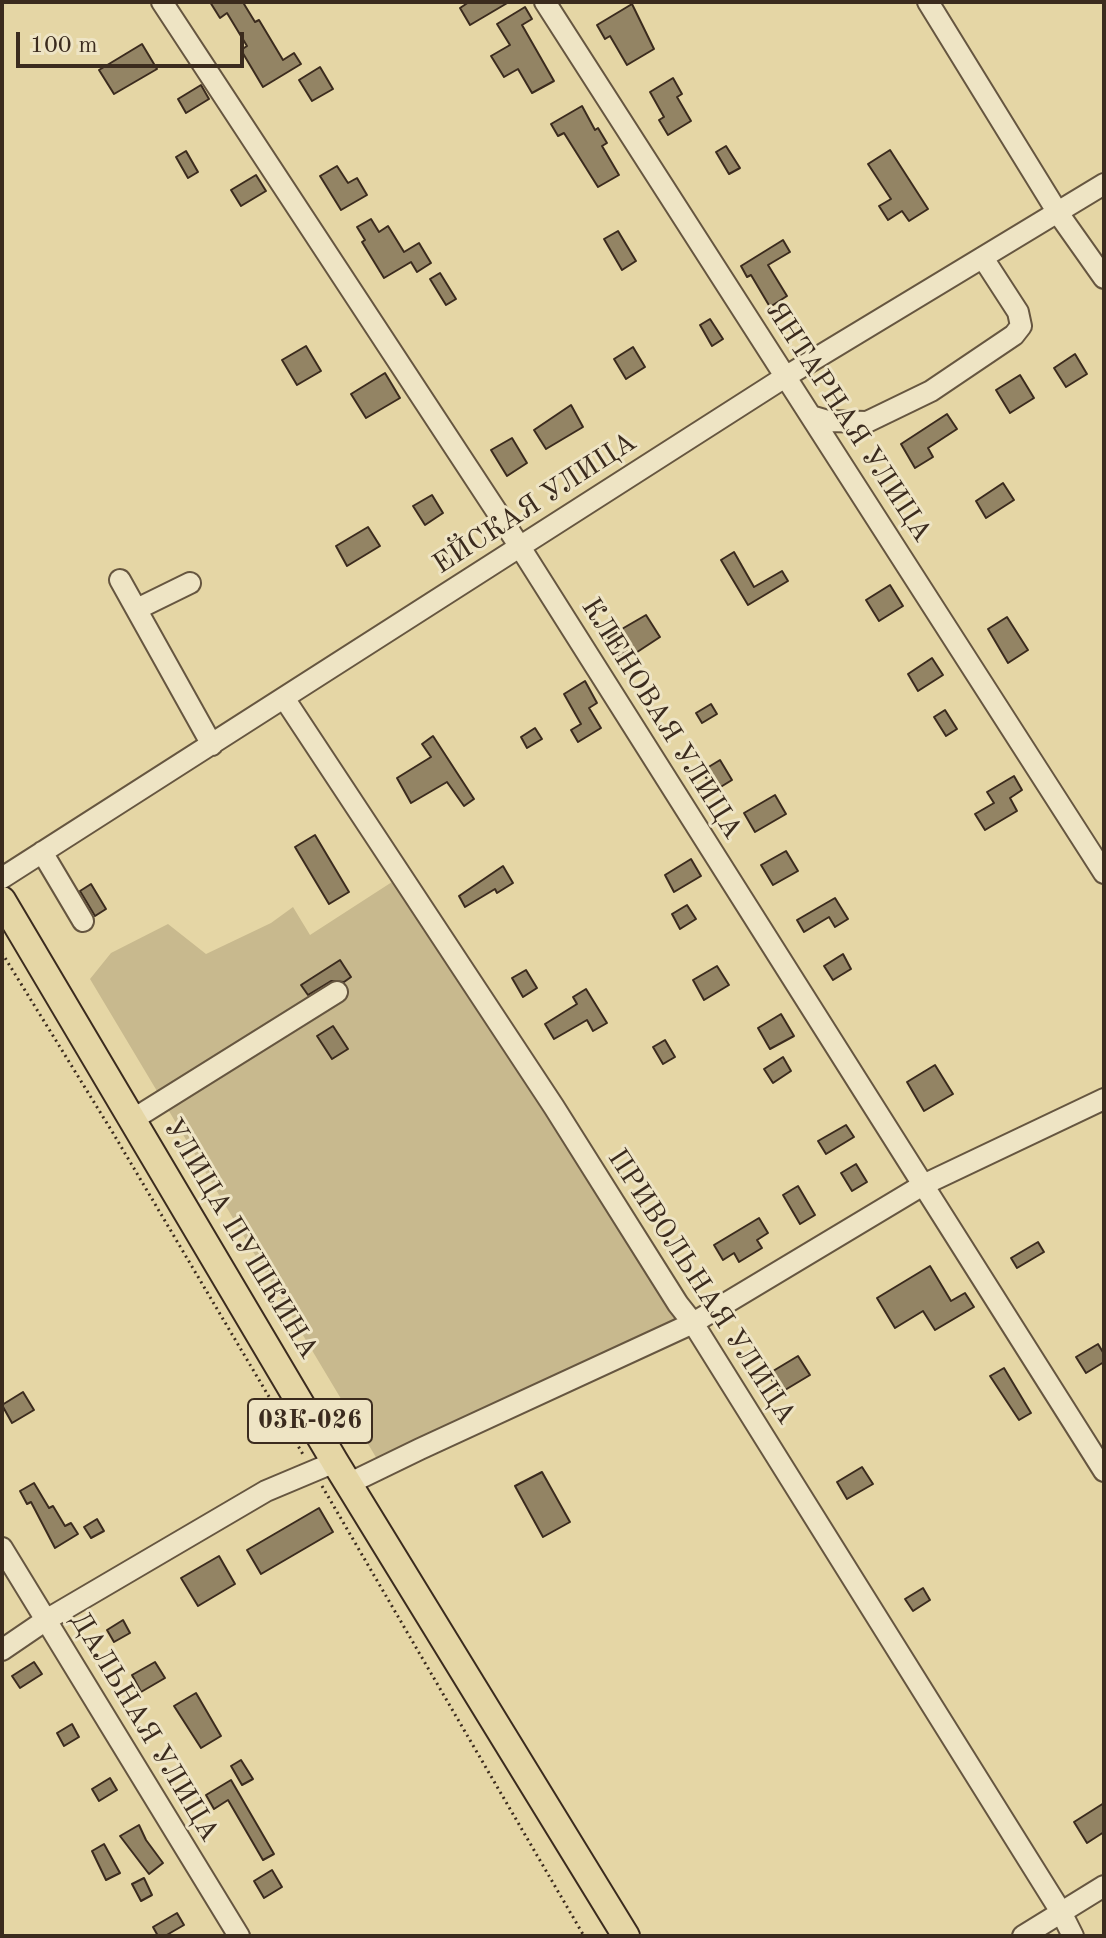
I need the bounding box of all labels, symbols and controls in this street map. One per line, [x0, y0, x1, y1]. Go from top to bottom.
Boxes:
scale bar [20, 16, 248, 66]
text: 100 m [30, 34, 98, 58]
street label: ЯНТАРНАЯ УЛИЦА [758, 296, 938, 548]
street label: ЕЙСКАЯ УЛИЦА [427, 426, 643, 582]
street label: КЛЕНОВАЯ УЛИЦА [573, 592, 749, 846]
street label: УЛИЦА ПУШКИНА [155, 1113, 325, 1365]
street label: ПРИВОЛЬНАЯ УЛИЦА [599, 1143, 803, 1431]
road number: 03К-026 [248, 1399, 372, 1443]
street label: ДАЛЬНАЯ УЛИЦА [62, 1606, 226, 1848]

